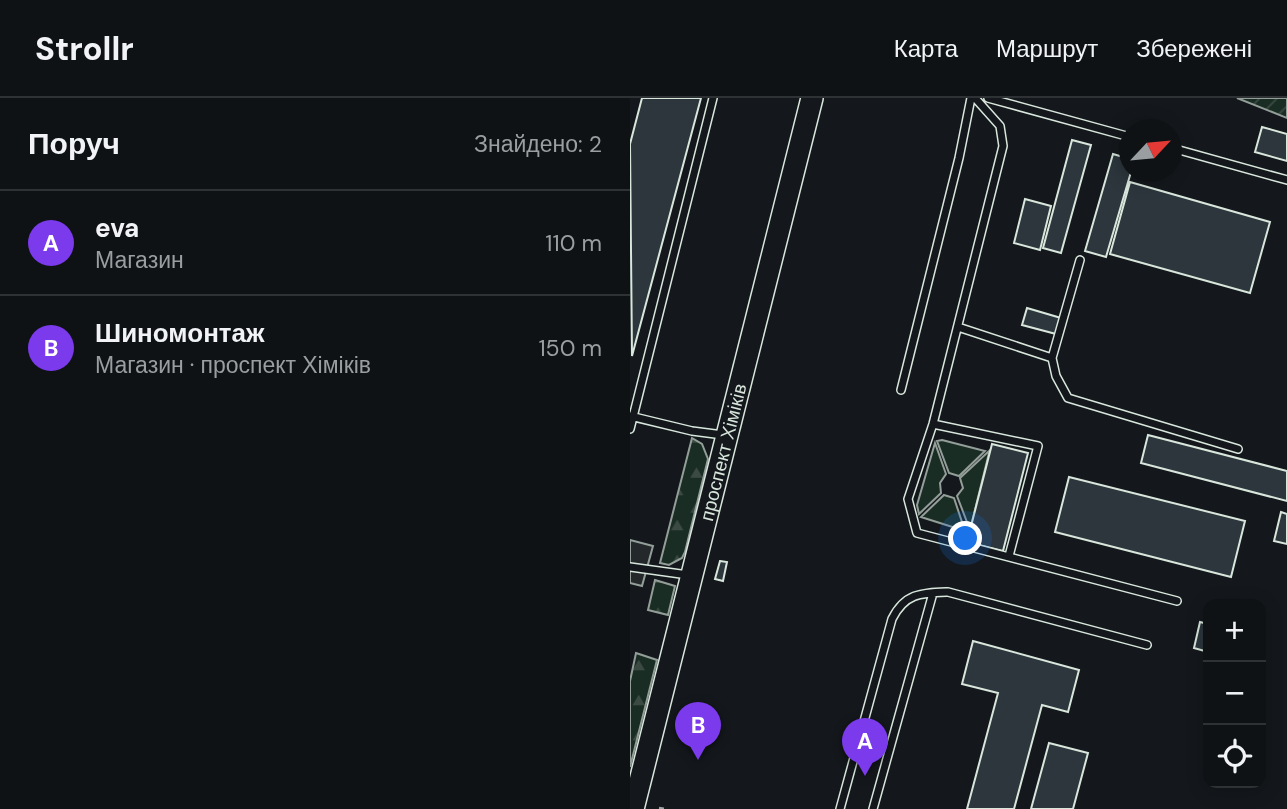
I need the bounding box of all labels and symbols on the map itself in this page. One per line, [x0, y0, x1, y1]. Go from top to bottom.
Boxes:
north arrow [1119, 119, 1182, 182]
street label: проспект Хіміків [694, 381, 752, 524]
your location [948, 521, 982, 555]
pin: B [675, 702, 721, 760]
pin: A [842, 718, 888, 776]

